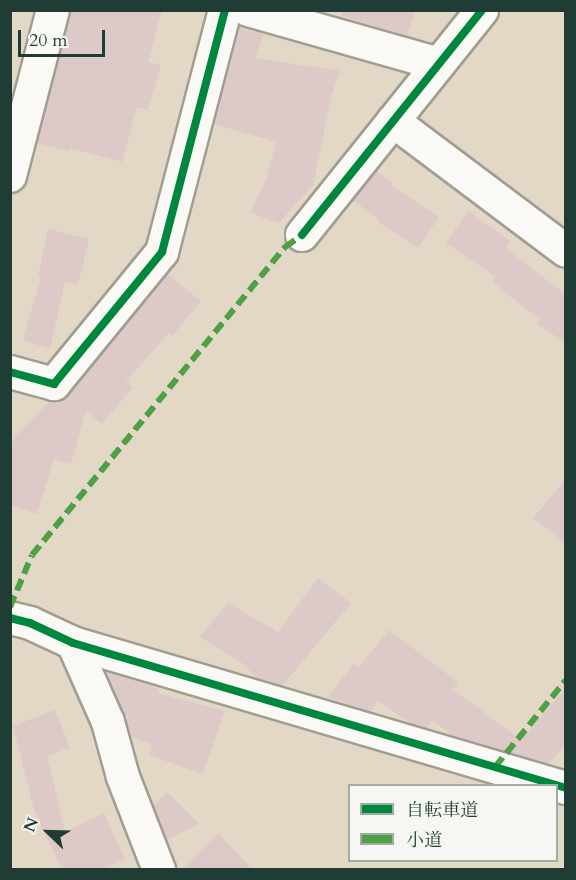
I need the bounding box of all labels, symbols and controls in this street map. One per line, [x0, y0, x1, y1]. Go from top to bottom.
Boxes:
scale bar [21, 18, 108, 56]
text: 20 m [29, 28, 68, 53]
legend [348, 784, 558, 862]
text: 自転車道 [406, 798, 478, 823]
north arrow [18, 802, 78, 862]
text: N [19, 814, 44, 836]
text: 小道 [406, 828, 442, 853]

